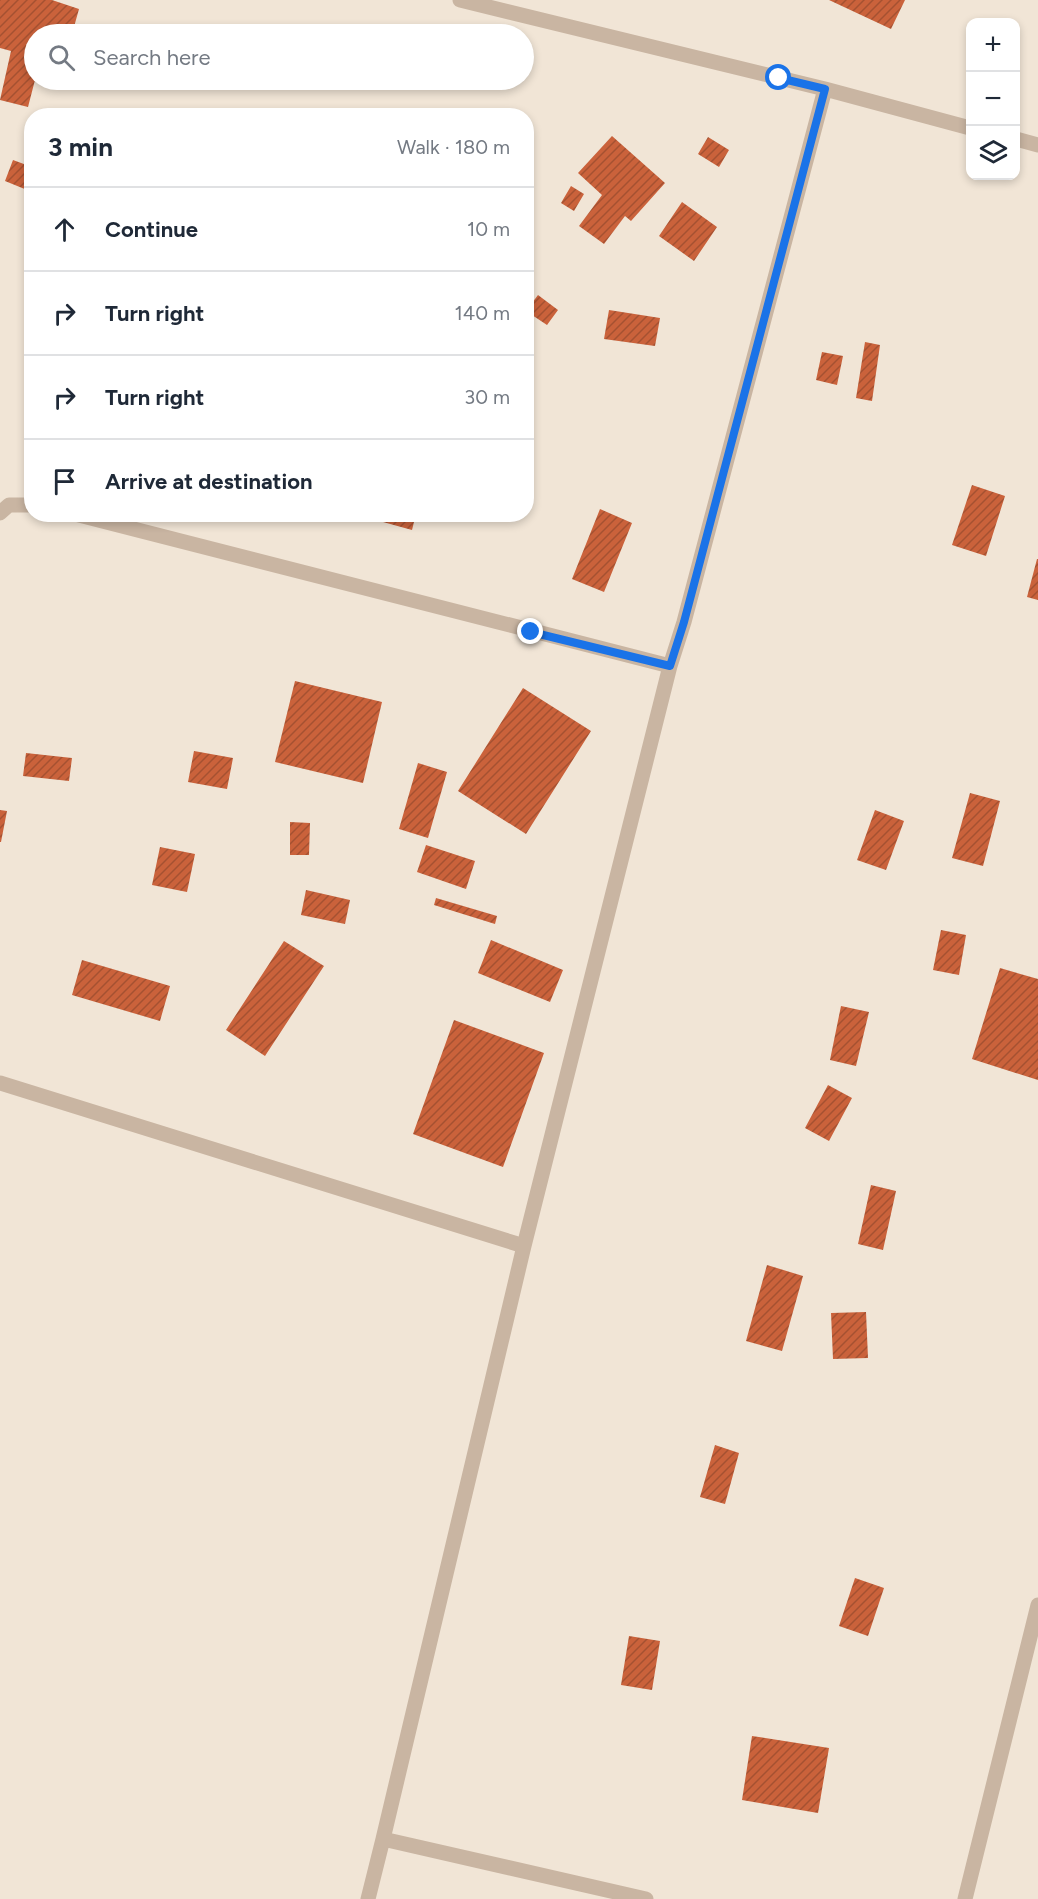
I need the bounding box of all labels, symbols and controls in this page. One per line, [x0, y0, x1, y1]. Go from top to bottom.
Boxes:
map controls [966, 18, 1020, 180]
button: + [966, 18, 1020, 72]
search box [24, 24, 534, 90]
icon: search [45, 41, 78, 74]
text: Search here [93, 44, 211, 71]
route start [765, 64, 791, 90]
button: − [966, 72, 1020, 126]
button: layers [966, 126, 1020, 180]
text: 3 min [48, 131, 113, 163]
text: Walk · 180 m [397, 135, 510, 159]
icon: ahead [48, 213, 81, 246]
text: Continue [105, 216, 198, 243]
text: 10 m [467, 217, 510, 241]
icon: right [48, 297, 81, 330]
text: Turn right [105, 300, 204, 327]
text: 140 m [455, 301, 510, 325]
icon: right [48, 381, 81, 414]
text: Turn right [105, 384, 204, 411]
text: 30 m [464, 385, 510, 409]
icon: arrive [48, 465, 81, 498]
text: Arrive at destination [105, 468, 313, 495]
route end [517, 618, 543, 644]

